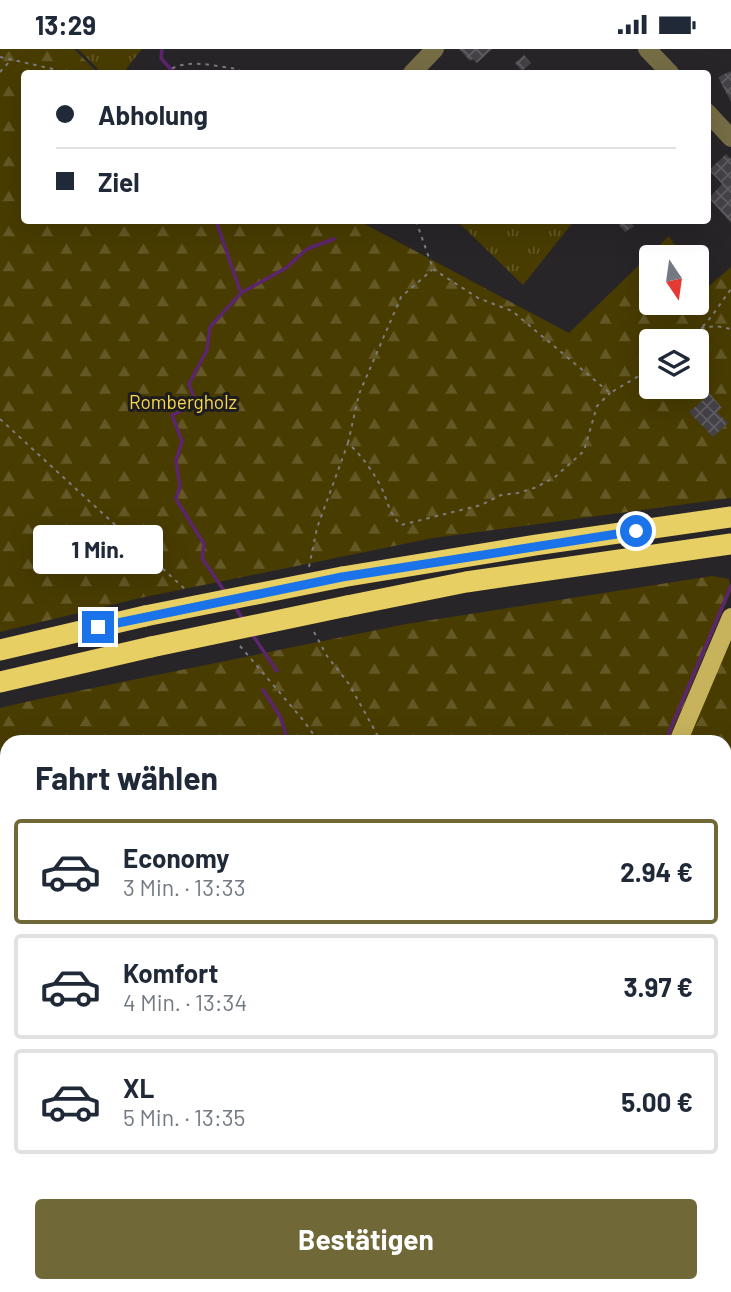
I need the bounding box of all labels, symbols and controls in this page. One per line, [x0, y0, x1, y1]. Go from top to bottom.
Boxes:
text: 13:29 [35, 9, 96, 40]
text: Abholung [98, 99, 208, 130]
text: Ziel [98, 166, 140, 197]
north arrow [639, 245, 709, 315]
map controls [639, 245, 709, 399]
button: layers [639, 329, 709, 399]
park label: Rombergholz [129, 390, 237, 413]
route start [620, 515, 652, 547]
callout: 1 Min. [33, 525, 163, 575]
text: 1 Min. [71, 535, 125, 563]
route end [82, 611, 114, 643]
text: Fahrt wählen [35, 758, 218, 796]
icon: car [39, 840, 102, 903]
text: Economy [123, 842, 229, 873]
text: 2.94 € [620, 856, 693, 887]
text: 3 Min. · 13:33 [123, 873, 245, 901]
icon: car [39, 955, 102, 1018]
text: Komfort [123, 957, 218, 988]
text: 3.97 € [624, 971, 693, 1002]
text: 4 Min. · 13:34 [123, 988, 247, 1016]
icon: car [39, 1070, 102, 1133]
text: XL [123, 1072, 154, 1103]
text: 5.00 € [621, 1086, 693, 1117]
text: 5 Min. · 13:35 [123, 1103, 245, 1131]
button: Bestätigen [35, 1199, 697, 1279]

